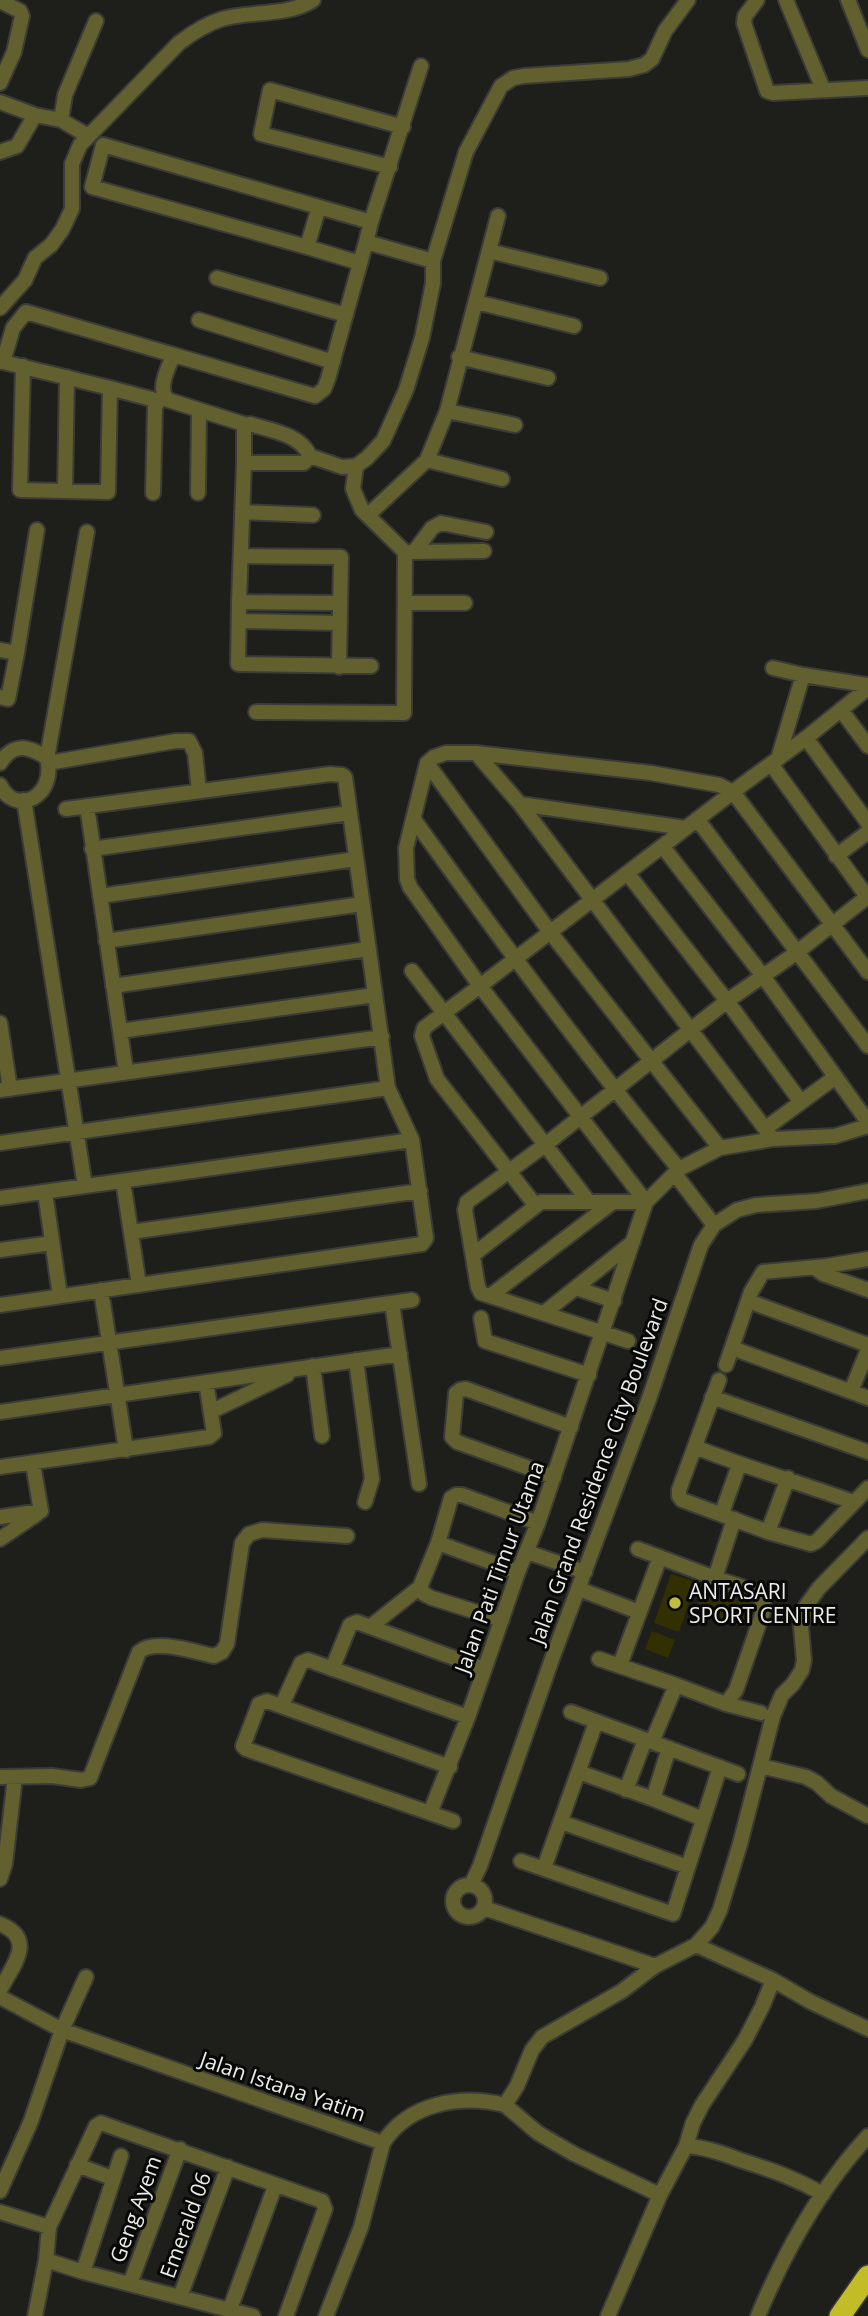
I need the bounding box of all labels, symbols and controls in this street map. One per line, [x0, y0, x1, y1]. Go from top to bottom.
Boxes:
street label: Jalan Grand Residence City Boulevard [522, 1294, 674, 1650]
street label: Jalan Pati Timur Utama [447, 1457, 550, 1679]
place label: ANTASARI SPORT CENTRE [689, 1577, 836, 1629]
marker: ANTASARI SPORT CENTRE [667, 1595, 683, 1611]
street label: Jalan Istana Yatim [195, 2044, 369, 2127]
street label: Geng Ayem [103, 2152, 167, 2266]
street label: Emerald 06 [153, 2168, 217, 2282]

